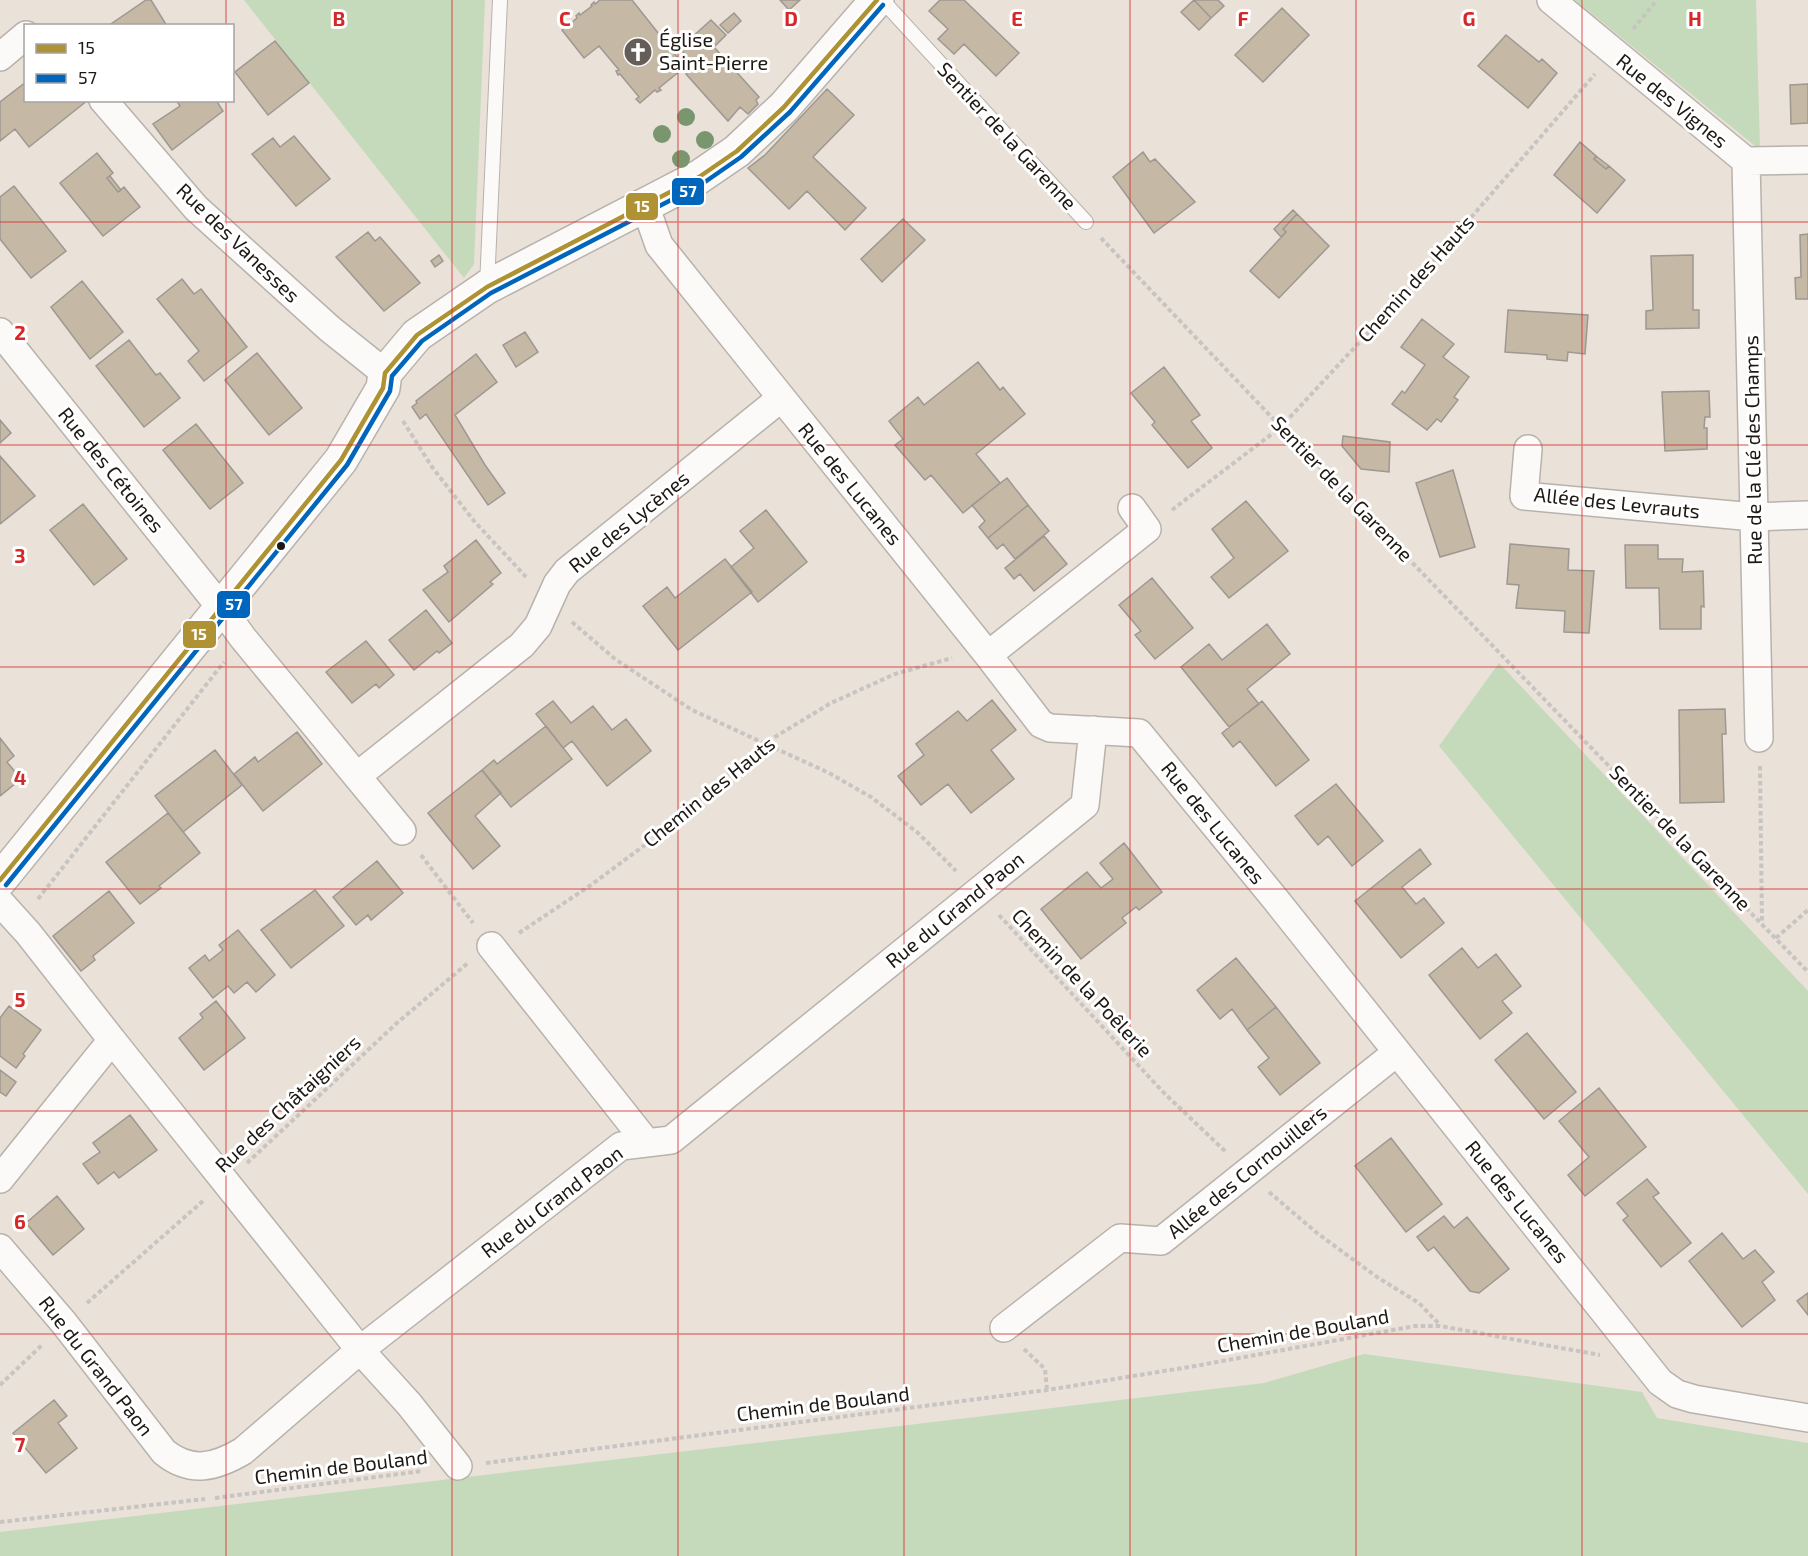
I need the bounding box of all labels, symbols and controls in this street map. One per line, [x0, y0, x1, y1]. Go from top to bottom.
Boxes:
text: B [333, 6, 345, 30]
text: C [559, 6, 571, 30]
text: D [784, 6, 798, 30]
text: E [1011, 6, 1023, 30]
text: F [1237, 6, 1249, 30]
text: G [1463, 6, 1475, 30]
text: H [1688, 6, 1702, 30]
legend [24, 24, 234, 102]
place label: Église Saint-Pierre [659, 27, 768, 74]
text: 15 [78, 36, 95, 58]
church icon: Église Saint-Pierre [622, 36, 654, 68]
street label: Rue des Vignes [1612, 48, 1733, 152]
street label: Sentier de la Garenne [933, 57, 1082, 214]
text: 57 [78, 66, 97, 88]
line badge: 57 [671, 177, 705, 206]
street label: Rue des Vanesses [172, 178, 305, 307]
text: 57 [679, 181, 697, 200]
line badge: 15 [625, 192, 659, 221]
text: 15 [634, 196, 650, 215]
street label: Chemin des Hauts [1352, 210, 1479, 347]
text: 2 [14, 320, 26, 344]
street label: Rue de la Clé des Champs [1738, 335, 1766, 565]
street label: Rue des Cétoines [54, 402, 170, 537]
street label: Sentier de la Garenne [1267, 411, 1418, 566]
street label: Rue des Lucanes [794, 417, 908, 549]
street label: Rue des Lycènes [563, 465, 693, 577]
street label: Allée des Levrauts [1533, 481, 1701, 523]
unlabelled marker [275, 540, 287, 552]
text: 3 [14, 543, 26, 567]
line badge: 57 [216, 590, 251, 619]
text: 57 [225, 594, 243, 613]
line badge: 15 [182, 620, 217, 649]
text: 15 [191, 624, 207, 643]
street label: Chemin des Hauts [638, 731, 779, 852]
street label: Rue des Lucanes [1157, 756, 1271, 888]
street label: Sentier de la Garenne [1605, 760, 1756, 915]
text: 4 [14, 765, 27, 789]
street label: Rue du Grand Paon [880, 846, 1028, 972]
street label: Chemin de la Poêlerie [1008, 903, 1158, 1062]
text: 5 [14, 987, 26, 1011]
street label: Rue des Châtaigniers [210, 1030, 365, 1177]
street label: Allée des Cornouillers [1162, 1100, 1331, 1243]
street label: Rue des Lucanes [1461, 1135, 1575, 1267]
street label: Rue du Grand Paon [476, 1140, 627, 1262]
text: 6 [14, 1209, 26, 1233]
street label: Rue du Grand Paon [35, 1291, 159, 1440]
street label: Chemin de Bouland [1215, 1303, 1391, 1357]
street label: Chemin de Bouland [735, 1380, 911, 1426]
text: 7 [15, 1432, 26, 1456]
street label: Chemin de Bouland [253, 1443, 429, 1489]

